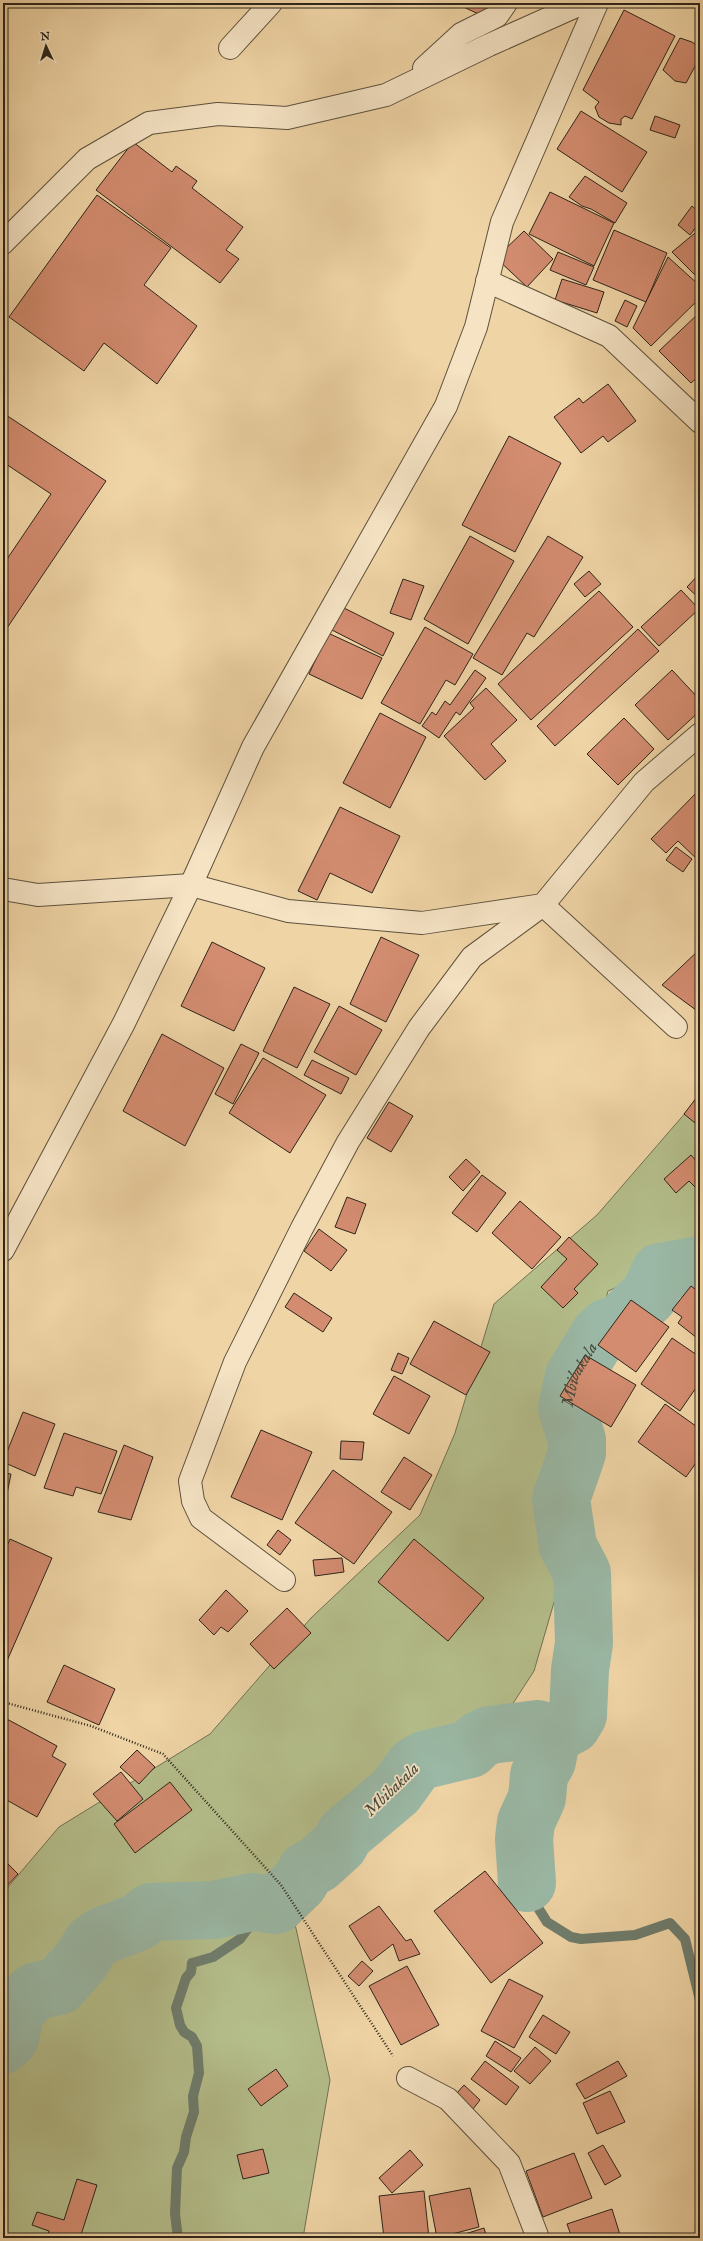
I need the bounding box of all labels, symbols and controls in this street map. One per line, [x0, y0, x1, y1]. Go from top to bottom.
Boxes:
north arrow [26, 26, 66, 66]
text: N [39, 30, 51, 44]
water label: Mbibakala [557, 1338, 603, 1409]
water label: Mbibakala [360, 1758, 424, 1821]

